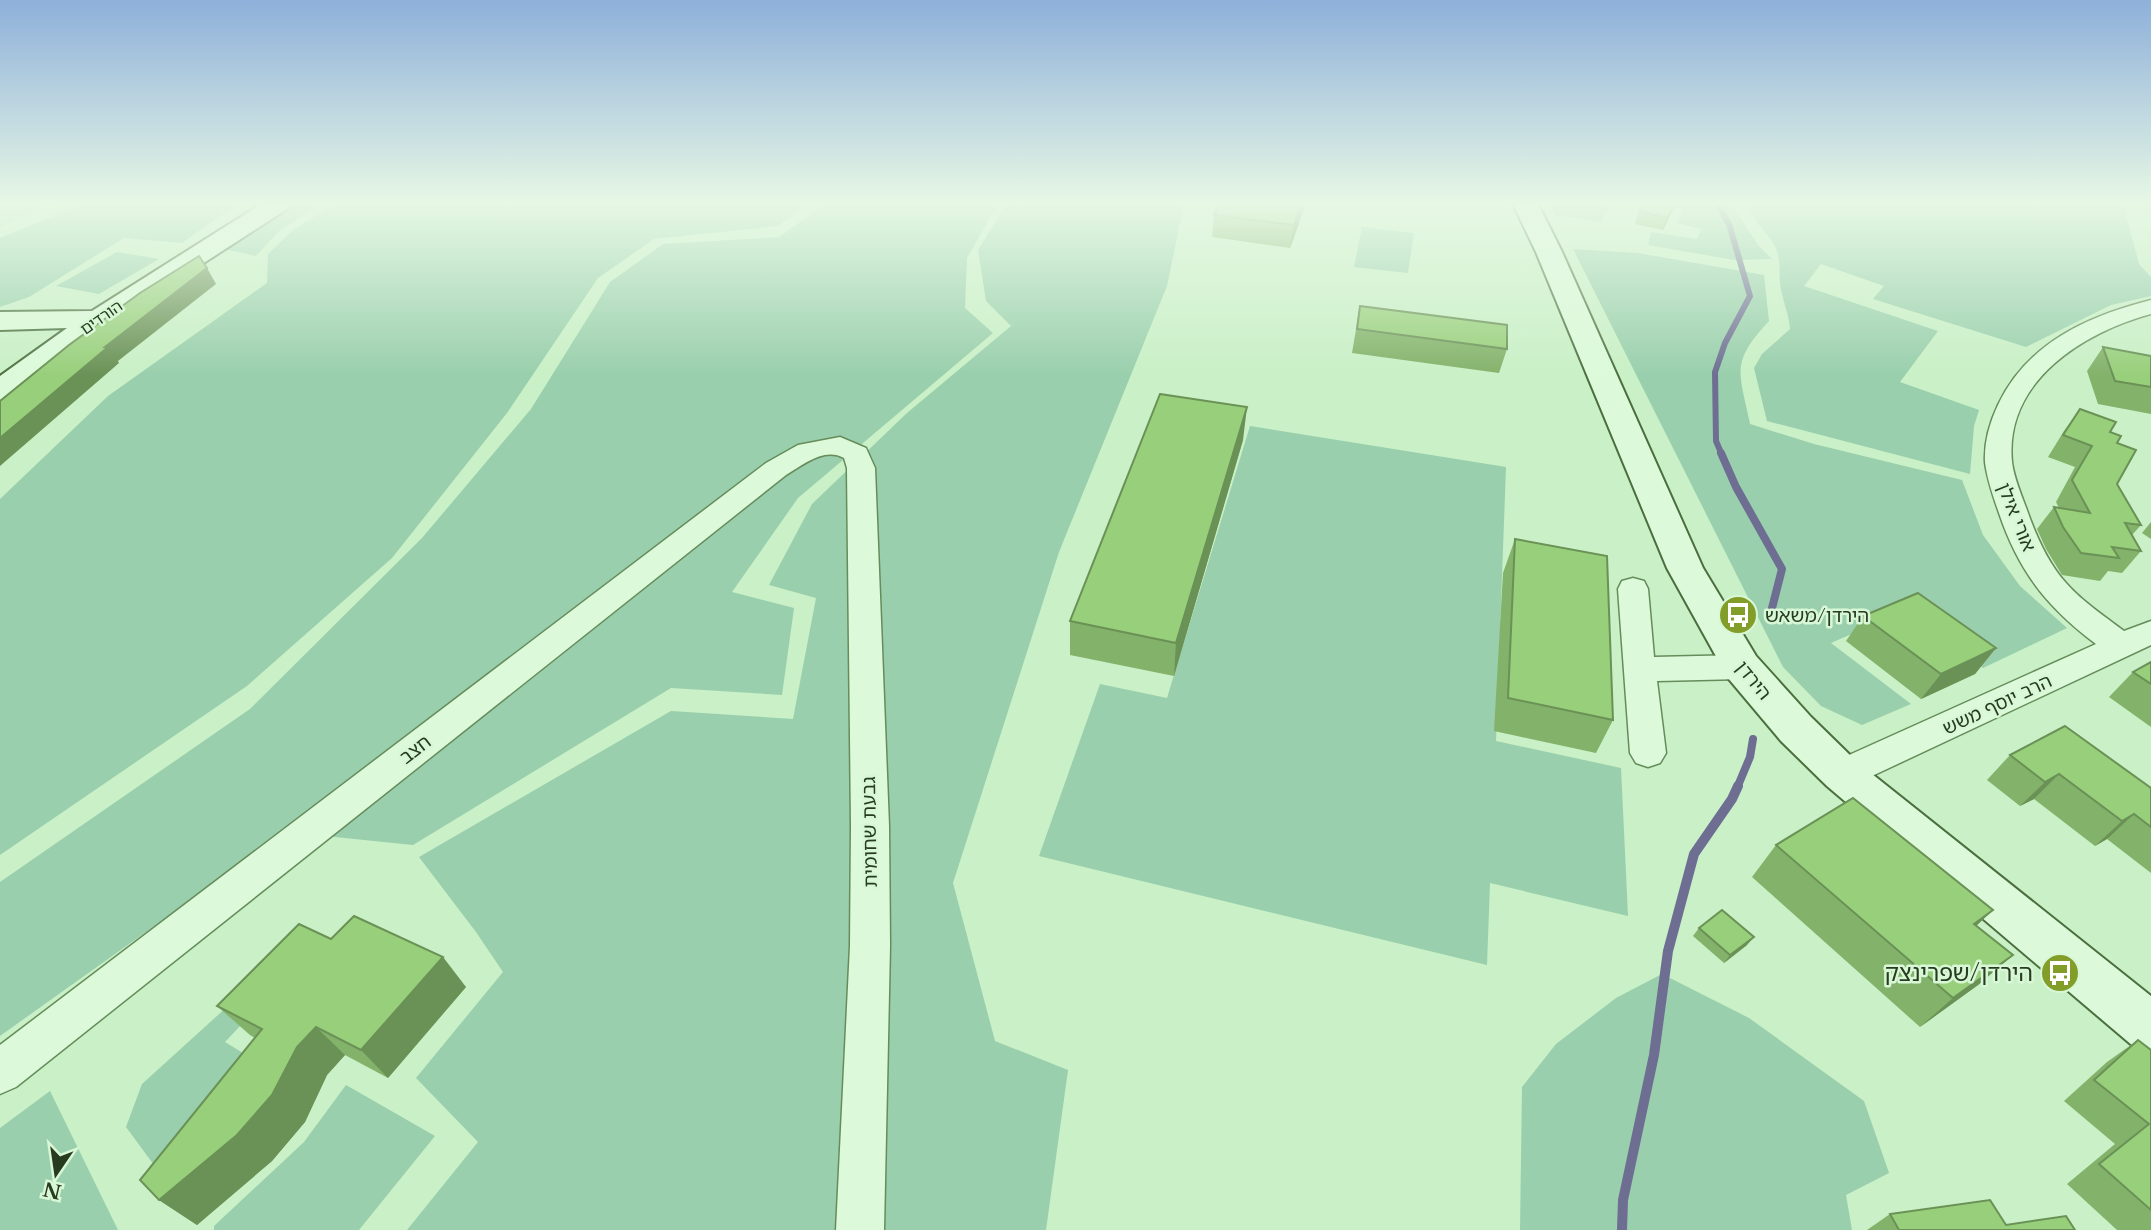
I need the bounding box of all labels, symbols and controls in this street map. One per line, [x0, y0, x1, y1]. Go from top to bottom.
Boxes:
street label: הורדים [76, 295, 126, 339]
street label: אורי אילן [1992, 480, 2041, 555]
bus stop icon: הירדן/משאש [1717, 594, 1759, 636]
place label: הירדן/משאש [1765, 604, 1869, 627]
street label: הירדן [1731, 656, 1776, 705]
street label: הרב יוסף משש [1939, 669, 2055, 740]
street label: חצב [395, 730, 436, 769]
street label: גבעת שחומית [857, 776, 882, 888]
bus stop icon: הירדן/שפרינצק [2039, 952, 2081, 994]
place label: הירדן/שפרינצק [1884, 959, 2033, 987]
north arrow [21, 1139, 91, 1209]
text: N [41, 1177, 64, 1203]

